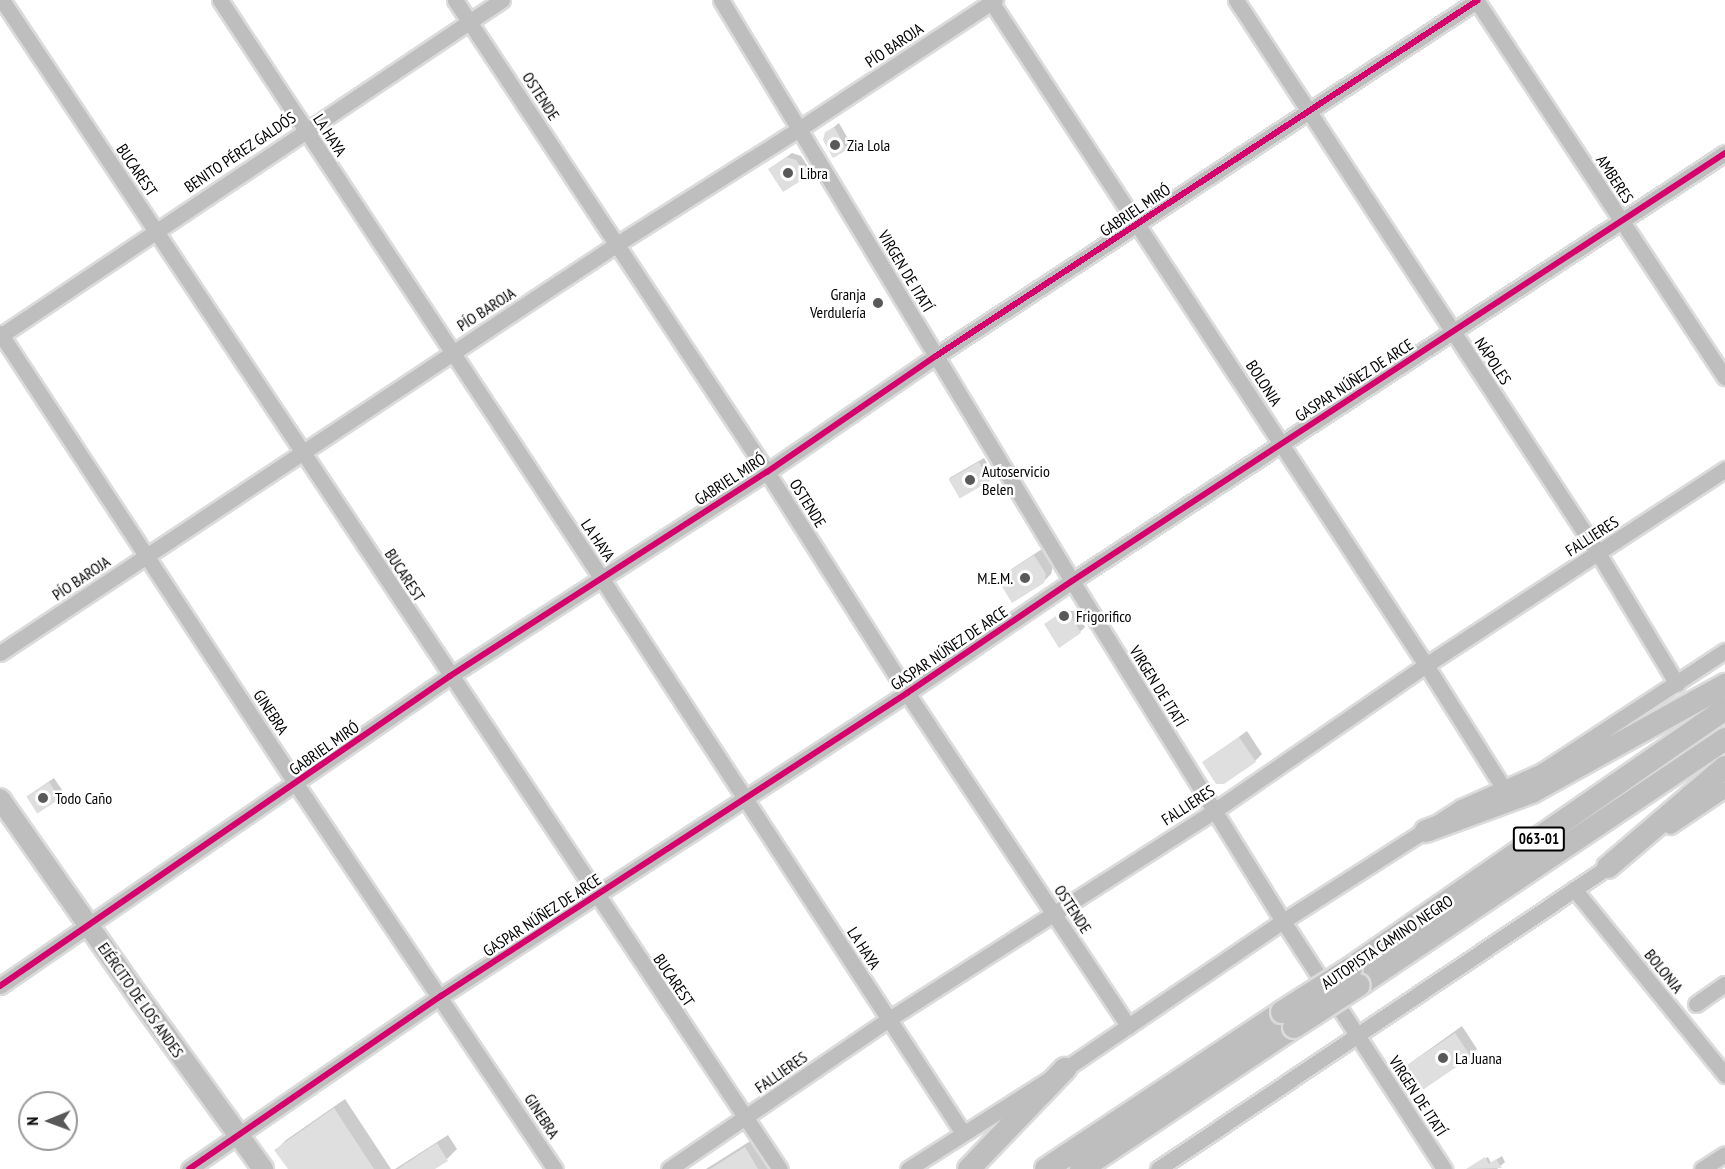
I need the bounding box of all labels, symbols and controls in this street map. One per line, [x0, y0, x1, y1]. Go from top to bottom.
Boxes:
street label: PÍO BAROJA [861, 19, 927, 71]
street label: OSTENDE [518, 68, 564, 124]
street label: BENITO PÉREZ GALDÓS [180, 108, 300, 196]
street label: LA HAYA [309, 110, 351, 160]
place label: Zia Lola [847, 135, 890, 155]
marker: Zia Lola [828, 138, 842, 152]
street label: BUCAREST [113, 140, 161, 200]
street label: AMBERES [1592, 151, 1638, 207]
place label: Libra [800, 163, 828, 183]
marker: Libra [781, 166, 795, 180]
street label: GABRIEL MIRÓ [1096, 179, 1174, 241]
street label: VIRGEN DE ITATÍ [874, 227, 938, 315]
street label: PÍO BAROJA [453, 283, 519, 335]
place label: Granja Verdulería [810, 284, 866, 322]
marker: Granja Verdulería [871, 296, 885, 310]
street label: GASPAR NÚÑEZ DE ARCE [1291, 334, 1417, 426]
street label: NÁPOLES [1471, 334, 1515, 388]
street label: BOLONIA [1242, 356, 1286, 410]
street label: GABRIEL MIRÓ [691, 449, 769, 509]
place label: Autoservicio Belen [982, 461, 1050, 499]
marker: Autoservicio Belen [963, 473, 977, 487]
street label: OSTENDE [786, 475, 830, 531]
street label: FALLIERES [1562, 512, 1622, 560]
street label: LA HAYA [577, 515, 619, 565]
street label: BUCAREST [381, 545, 429, 605]
street label: PÍO BAROJA [48, 552, 114, 604]
place label: M.E.M. [977, 568, 1013, 588]
marker: M.E.M. [1018, 571, 1032, 585]
street label: GASPAR NÚÑEZ DE ARCE [887, 602, 1011, 694]
place label: Frigorifico [1076, 606, 1131, 626]
marker: Frigorifico [1057, 609, 1071, 623]
street label: VIRGEN DE ITATÍ [1126, 642, 1190, 730]
street label: GINEBRA [249, 686, 293, 738]
street label: GABRIEL MIRÓ [285, 717, 363, 779]
street label: FALLIERES [1158, 781, 1218, 829]
place label: Todo Caño [55, 788, 112, 808]
marker: Todo Caño [36, 791, 50, 805]
road number: 063-01 [1512, 827, 1566, 851]
street label: GASPAR NÚÑEZ DE ARCE [479, 869, 605, 961]
street label: OSTENDE [1050, 881, 1096, 937]
street label: AUTOPISTA CAMINO NEGRO [1317, 891, 1457, 993]
street label: LA HAYA [843, 923, 885, 973]
street label: EJÉRCITO DE LOS ANDES [94, 939, 188, 1061]
street label: BOLONIA [1641, 945, 1687, 997]
street label: BUCAREST [650, 950, 698, 1010]
street label: FALLIERES [751, 1047, 811, 1097]
place label: La Juana [1455, 1048, 1502, 1068]
marker: La Juana [1436, 1051, 1450, 1065]
street label: VIRGEN DE ITATÍ [1385, 1052, 1451, 1140]
street label: GINEBRA [520, 1090, 564, 1142]
north arrow [18, 1091, 78, 1151]
text: N [22, 1117, 42, 1126]

